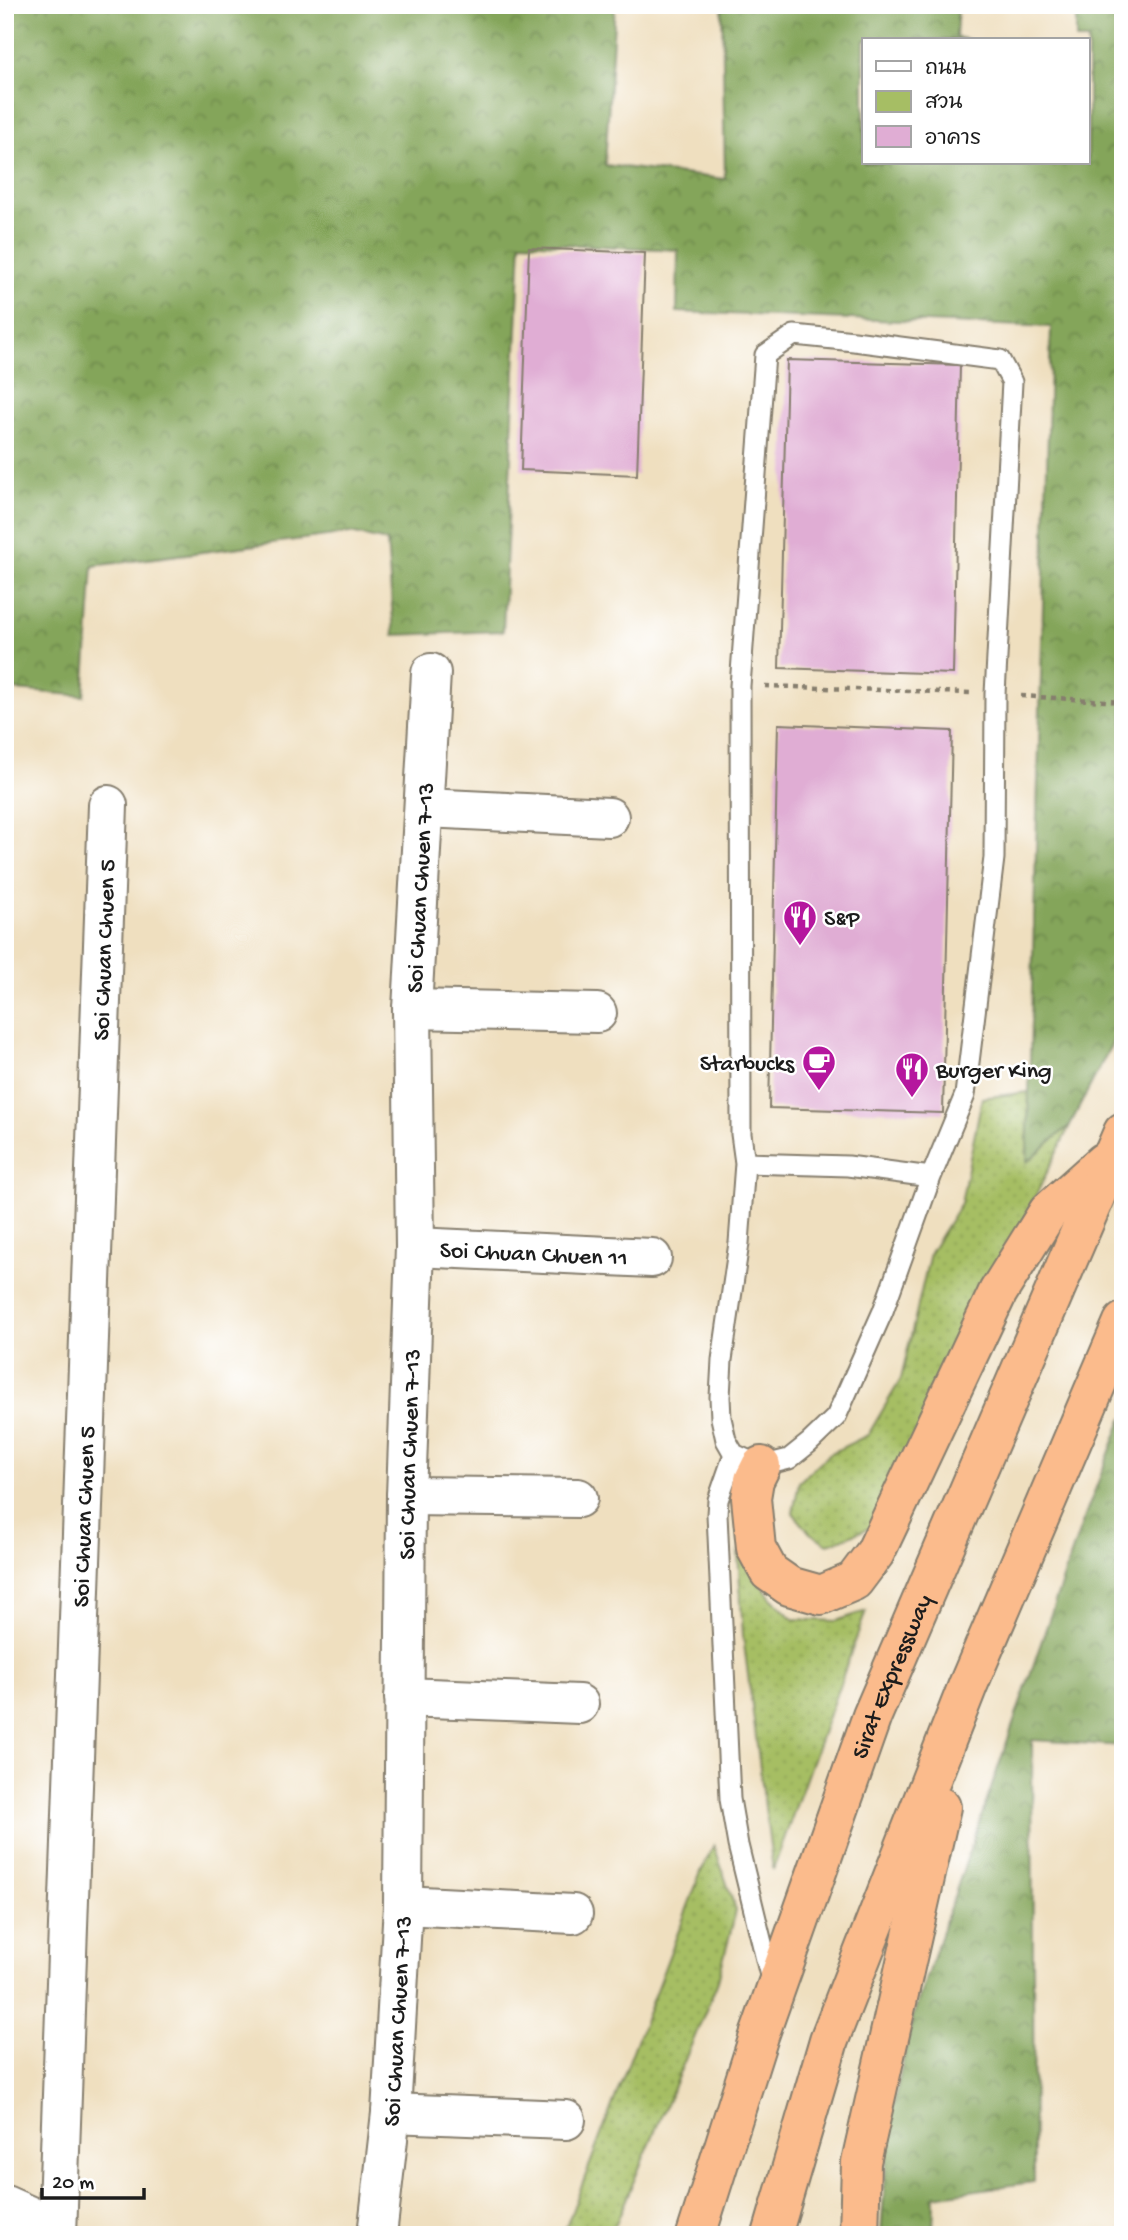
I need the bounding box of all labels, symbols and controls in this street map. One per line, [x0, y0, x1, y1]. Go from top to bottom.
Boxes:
legend [862, 38, 1090, 164]
text: ถนน [925, 58, 966, 83]
text: สวน [925, 92, 962, 117]
text: อาคาร [925, 128, 981, 153]
street label: Soi Chuan Chuen 7-13 [402, 782, 443, 994]
street label: Soi Chuan Chuen 5 [89, 859, 124, 1041]
restaurant icon: S&P [781, 898, 819, 947]
place label: S&P [824, 906, 860, 935]
cafe icon: Starbucks [800, 1043, 838, 1092]
restaurant icon: Burger King [893, 1050, 931, 1099]
place label: Starbucks [700, 1051, 795, 1080]
place label: Burger King [935, 1058, 1052, 1087]
street label: Soi Chuan Chuen 11 [439, 1237, 628, 1275]
street label: Soi Chuan Chuen 7-13 [395, 1348, 429, 1560]
street label: Soi Chuan Chuen 5 [68, 1425, 104, 1608]
street label: Sirat Expressway [847, 1591, 941, 1763]
street label: Soi Chuan Chuen 7-13 [379, 1915, 420, 2128]
scale bar [42, 2156, 144, 2200]
text: 20 m [52, 2172, 94, 2197]

